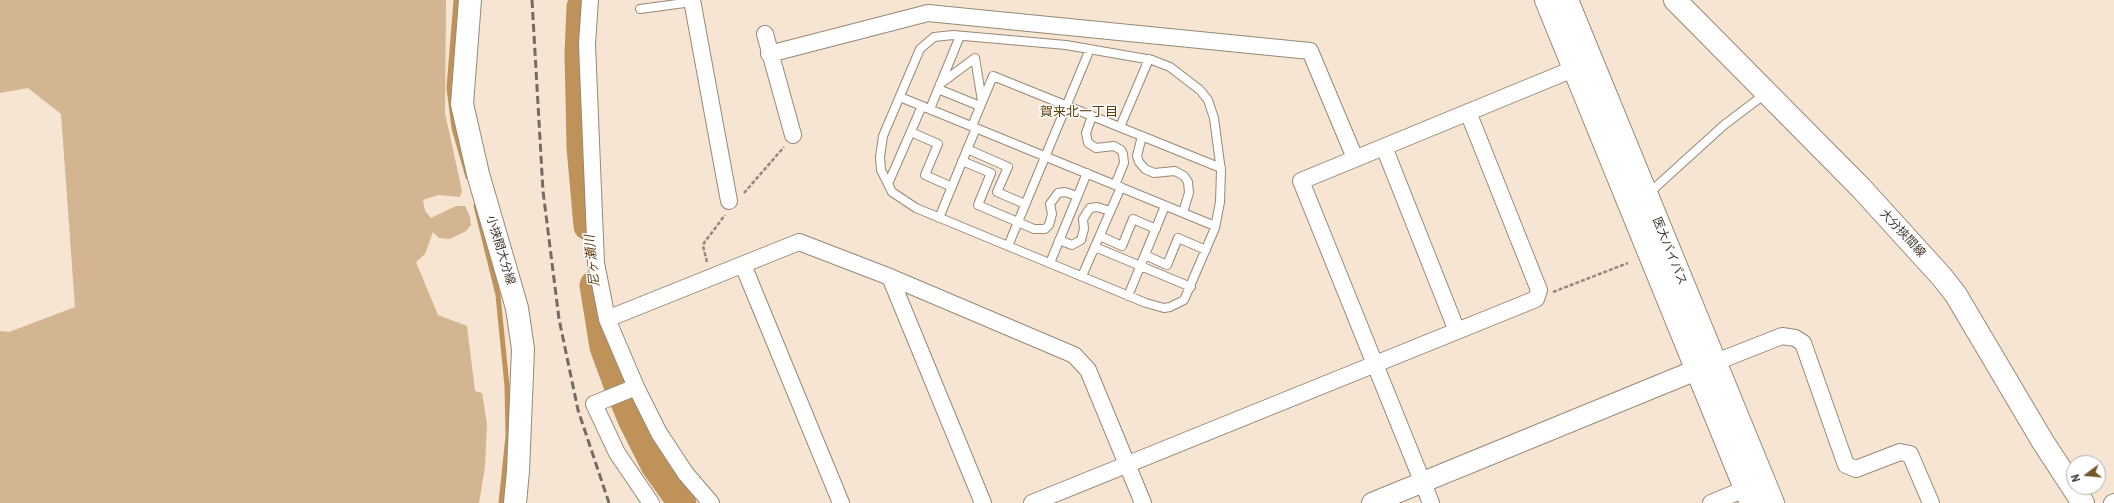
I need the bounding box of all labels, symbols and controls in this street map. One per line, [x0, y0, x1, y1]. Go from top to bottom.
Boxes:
district label: 賀来北一丁目 [1040, 104, 1118, 120]
street label: 大分挾間線 [1877, 206, 1929, 260]
street label: 小挾間大分線 [484, 213, 518, 287]
street label: 医大バイパス [1650, 215, 1690, 287]
water label: 尼ヶ瀬川 [582, 234, 602, 288]
north arrow [2066, 455, 2106, 495]
text: N [2068, 473, 2082, 483]

